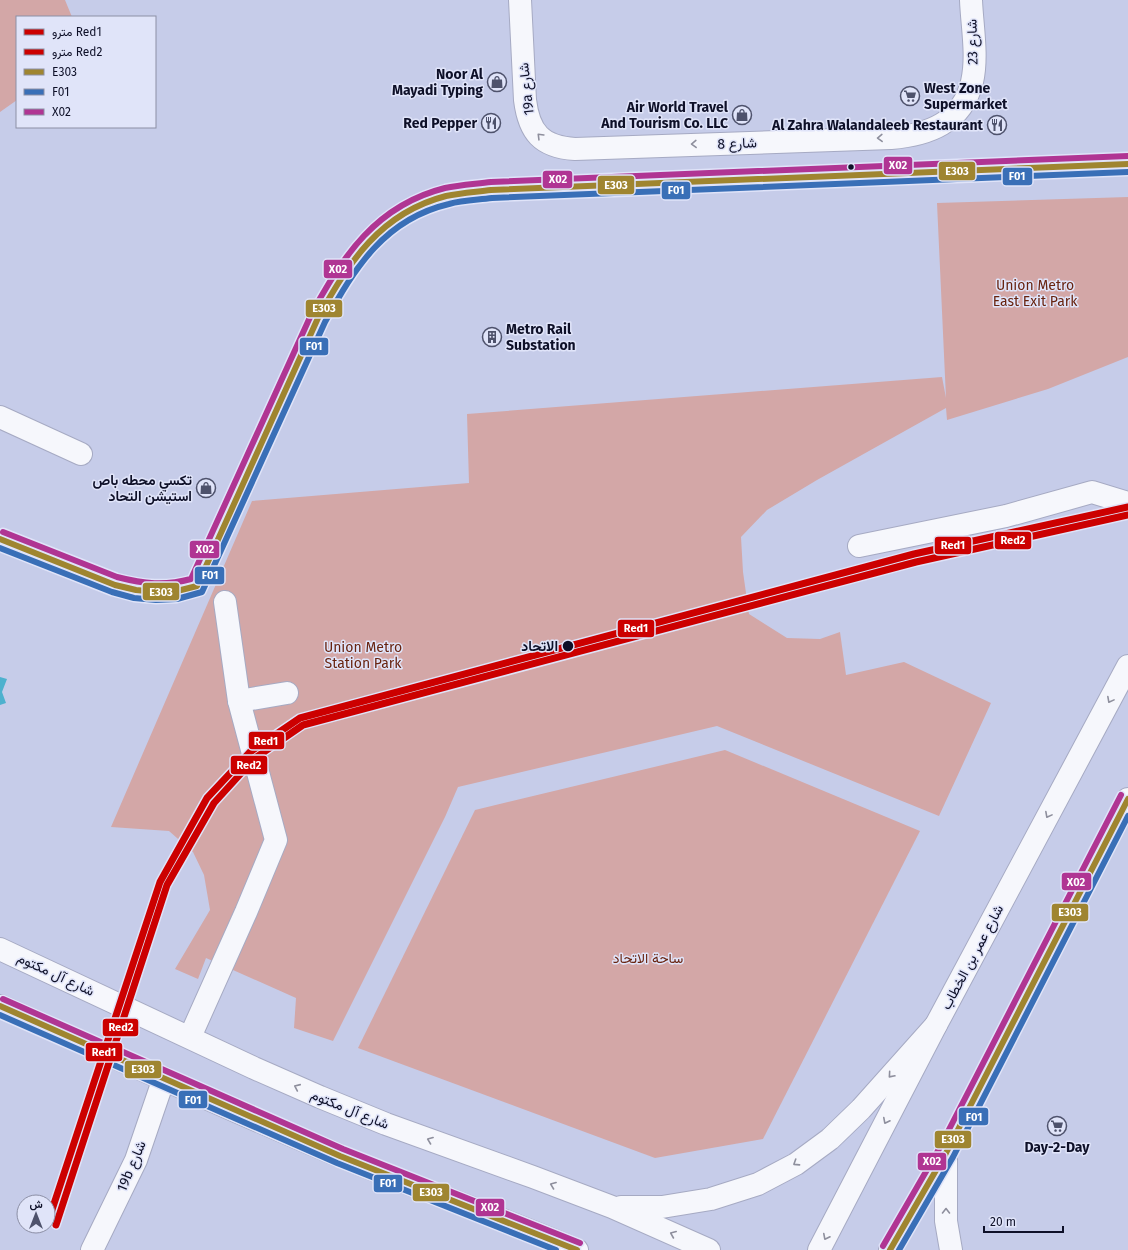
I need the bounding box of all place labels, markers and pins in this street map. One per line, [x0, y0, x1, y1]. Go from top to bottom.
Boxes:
place label: Noor Al Mayadi Typing [392, 66, 484, 99]
shop icon: Noor Al Mayadi Typing [486, 71, 508, 93]
place label: West Zone Supermarket [924, 80, 1008, 113]
supermarket icon: West Zone Supermarket [899, 85, 921, 107]
place label: Air World Travel And Tourism Co. LLC [600, 99, 729, 132]
shop icon: Air World Travel And Tourism Co. LLC [731, 104, 753, 126]
restaurant icon: Red Pepper [480, 112, 502, 134]
restaurant icon: Al Zahra Walandaleeb Restaurant [986, 114, 1008, 136]
place label: Red Pepper [403, 115, 477, 132]
place label: Al Zahra Walandaleeb Restaurant [771, 117, 984, 134]
unlabelled marker [846, 162, 856, 172]
place label: Metro Rail Substation [506, 321, 576, 354]
building icon: Metro Rail Substation [481, 326, 503, 348]
place label: تكسي محطه باص استيشن التحاد [93, 472, 192, 505]
shop icon: تكسي محطه باص استيشن التحاد [195, 477, 217, 499]
place label: الاتحاد [521, 638, 558, 655]
marker: الاتحاد [561, 639, 575, 653]
supermarket icon: Day-2-Day [1046, 1115, 1068, 1137]
place label: Day-2-Day [1024, 1139, 1090, 1156]

